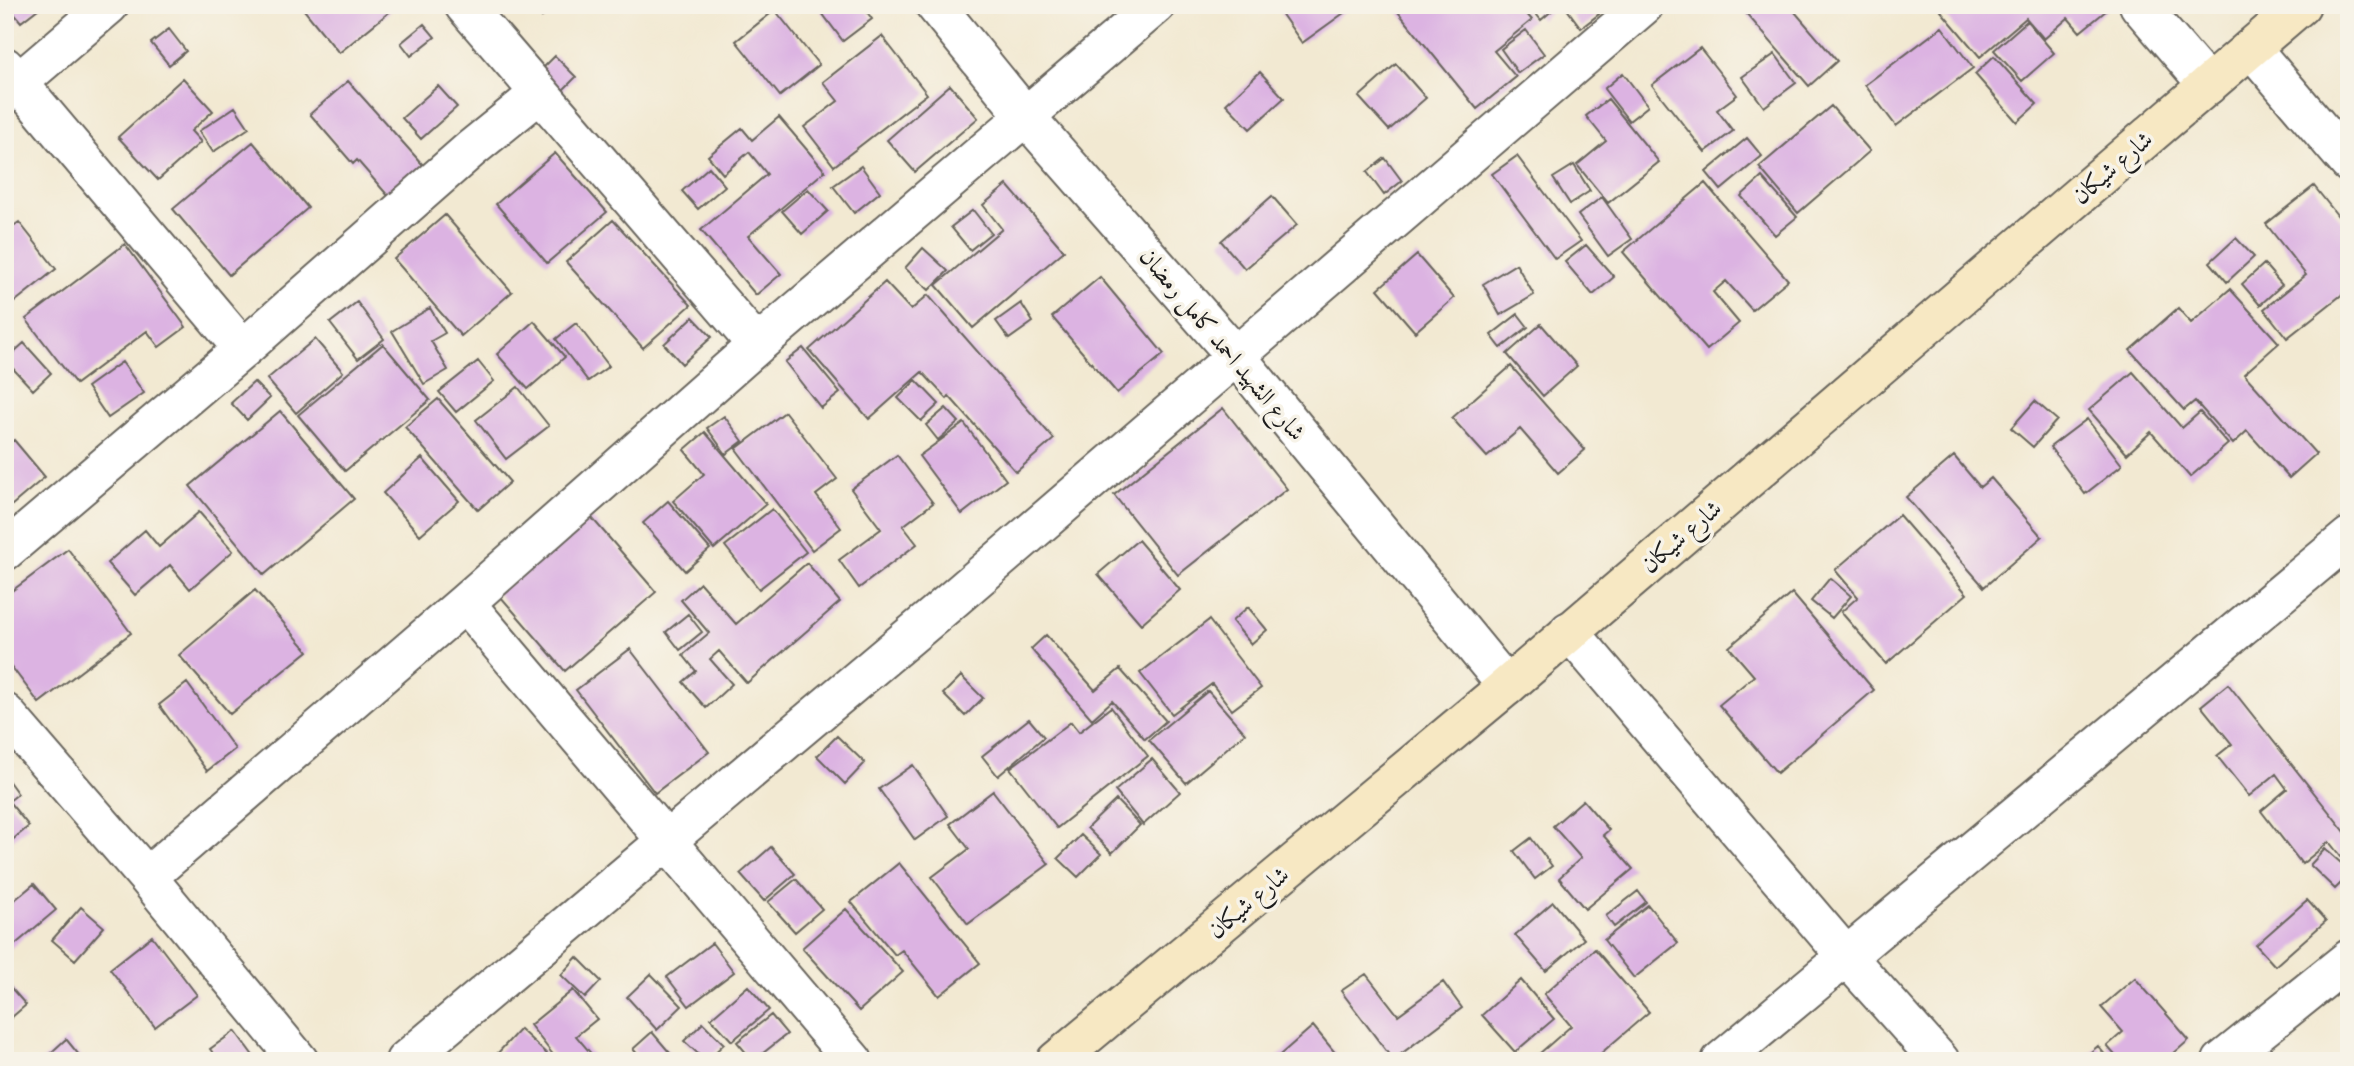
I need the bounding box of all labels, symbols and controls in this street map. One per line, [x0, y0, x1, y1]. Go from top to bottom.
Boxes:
street label: شارع شيكان [2064, 122, 2162, 214]
street label: شارع الشهيد احمد كامل رمضان [1129, 240, 1314, 450]
street label: شارع شيكان [1633, 491, 1731, 583]
street label: شارع شيكان [1199, 857, 1298, 949]

